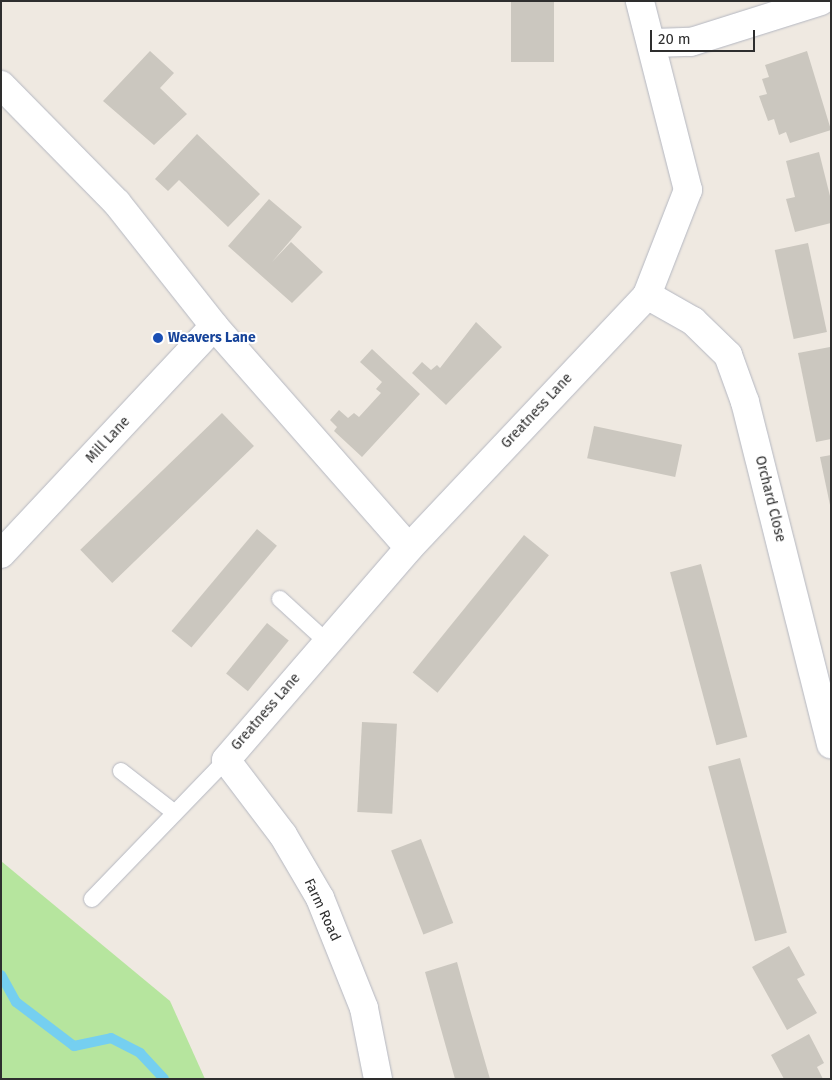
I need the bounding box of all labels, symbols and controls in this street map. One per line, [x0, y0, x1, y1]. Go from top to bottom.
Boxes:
scale bar [652, 20, 757, 52]
text: 20 m [658, 30, 691, 48]
place label: Weavers Lane [168, 330, 256, 346]
marker: Weavers Lane [152, 332, 164, 344]
street label: Greatness Lane [498, 370, 576, 452]
street label: Mill Lane [82, 413, 134, 467]
street label: Orchard Close [751, 454, 789, 544]
street label: Greatness Lane [228, 670, 304, 754]
street label: Farm Road [300, 876, 344, 944]

